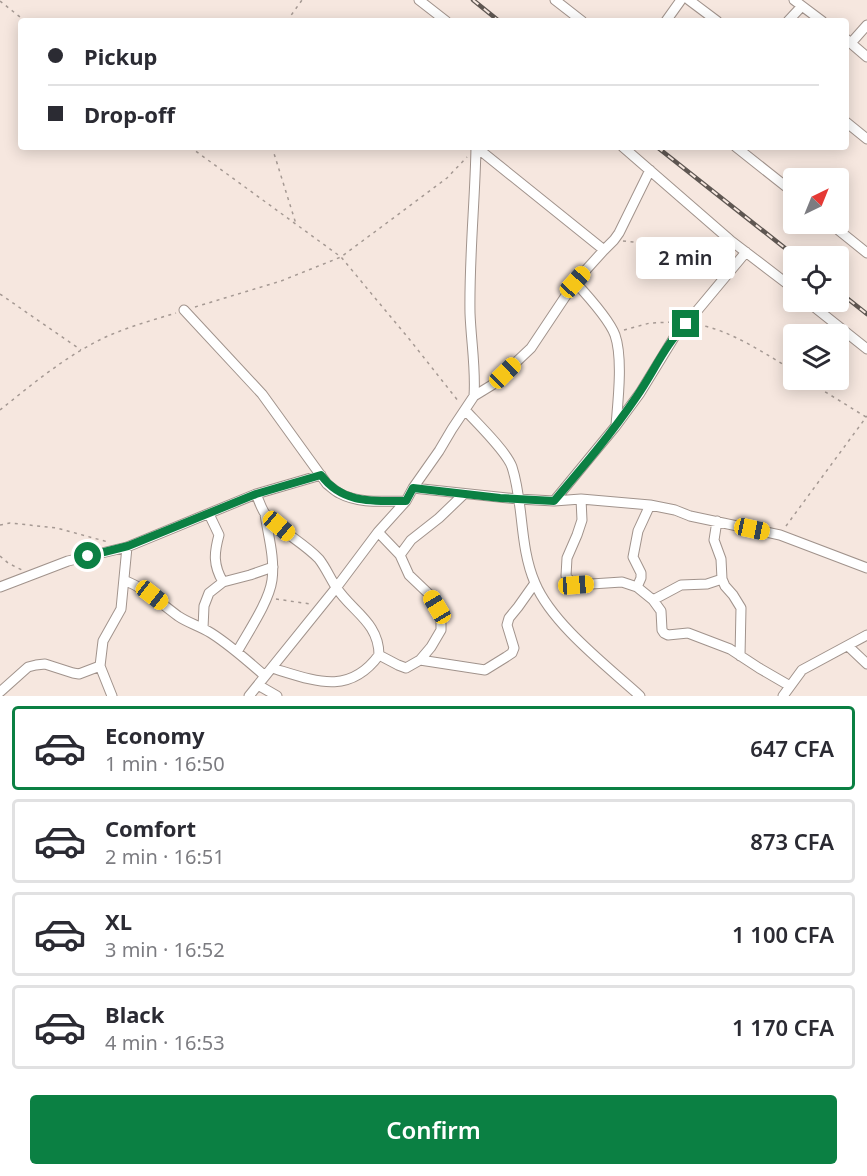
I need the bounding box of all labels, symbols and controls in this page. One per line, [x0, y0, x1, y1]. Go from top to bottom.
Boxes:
text: Pickup [84, 41, 157, 71]
text: Drop-off [84, 99, 175, 129]
north arrow [783, 168, 849, 234]
map controls [783, 168, 849, 390]
callout: 2 min [636, 237, 736, 279]
text: 2 min [658, 244, 713, 271]
button: locate [783, 246, 849, 312]
car [556, 263, 594, 301]
route end [672, 310, 699, 337]
button: layers [783, 324, 849, 390]
car [486, 354, 524, 392]
car [259, 508, 299, 544]
car [733, 516, 771, 542]
route start [74, 542, 101, 569]
car [557, 575, 595, 595]
car [132, 577, 172, 613]
car [420, 587, 454, 627]
text: Economy [105, 720, 204, 750]
icon: car [33, 721, 87, 775]
text: 647 CFA [750, 733, 834, 763]
text: 1 min · 16:50 [105, 750, 225, 777]
text: Comfort [105, 813, 196, 843]
icon: car [33, 814, 87, 868]
text: 873 CFA [750, 826, 834, 856]
text: 2 min · 16:51 [105, 843, 225, 870]
text: XL [105, 906, 132, 936]
icon: car [33, 907, 87, 961]
text: 1 100 CFA [732, 919, 834, 949]
text: 3 min · 16:52 [105, 936, 225, 963]
text: Black [105, 999, 164, 1029]
icon: car [33, 1000, 87, 1054]
text: 1 170 CFA [732, 1012, 834, 1042]
text: 4 min · 16:53 [105, 1029, 225, 1056]
button: Confirm [30, 1095, 837, 1164]

